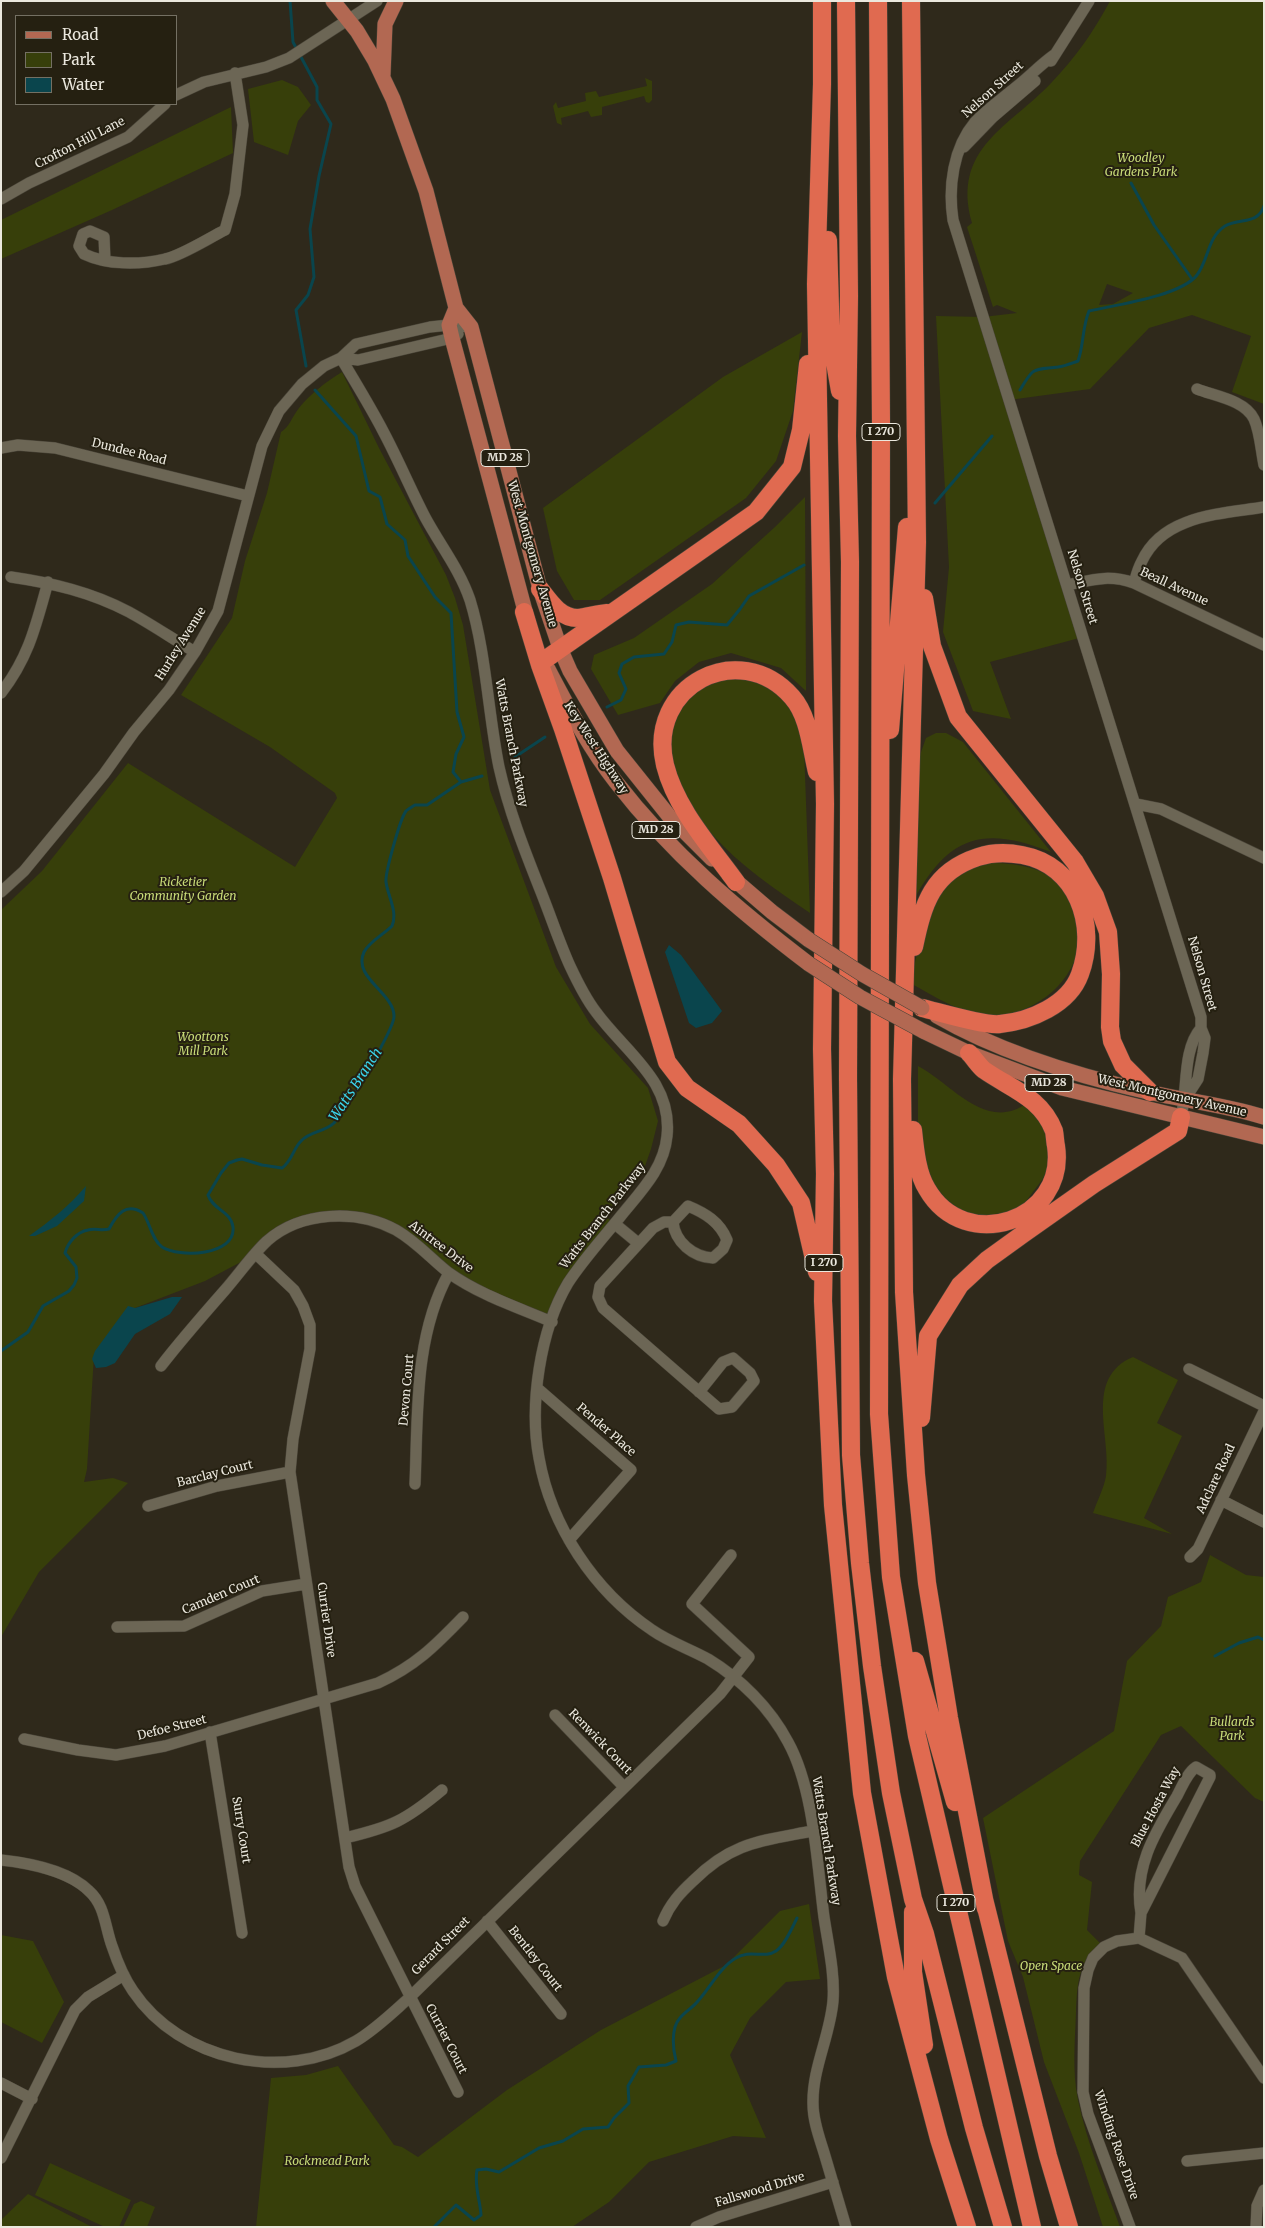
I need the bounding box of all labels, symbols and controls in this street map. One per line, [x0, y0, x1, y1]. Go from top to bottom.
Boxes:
legend [15, 15, 178, 105]
text: Road [62, 25, 98, 44]
text: Park [62, 50, 95, 69]
street label: Nelson Street [960, 59, 1026, 121]
text: Water [62, 75, 104, 94]
street label: Crofton Hill Lane [33, 114, 127, 172]
park label: Woodley Gardens Park [1105, 152, 1177, 180]
road number: I 270 [862, 424, 900, 441]
street label: Dundee Road [90, 436, 168, 468]
road number: MD 28 [481, 449, 529, 466]
street label: West Montgomery Avenue [504, 479, 560, 629]
street label: Nelson Street [1064, 548, 1100, 626]
street label: Beall Avenue [1138, 565, 1210, 609]
street label: Hurley Avenue [153, 605, 209, 683]
street label: Watts Branch Parkway [492, 678, 530, 808]
street label: Key West Highway [561, 699, 631, 797]
road number: MD 28 [632, 822, 680, 838]
park label: Ricketier Community Garden [130, 876, 236, 904]
street label: Nelson Street [1184, 935, 1220, 1013]
park label: Woottons Mill Park [177, 1031, 229, 1059]
water label: Watts Branch [326, 1045, 386, 1125]
street label: West Montgomery Avenue [1096, 1072, 1248, 1120]
road number: MD 28 [1025, 1074, 1073, 1092]
street label: Watts Branch Parkway [557, 1160, 649, 1272]
street label: Aintree Drive [406, 1218, 476, 1276]
road number: I 270 [805, 1254, 843, 1272]
street label: Devon Court [397, 1353, 417, 1427]
street label: Pender Place [574, 1400, 638, 1460]
street label: Adclare Road [1194, 1442, 1238, 1516]
street label: Barclay Court [175, 1458, 255, 1490]
street label: Camden Court [180, 1572, 262, 1618]
street label: Currier Drive [314, 1582, 338, 1658]
street label: Renwick Court [565, 1706, 635, 1778]
street label: Defoe Street [136, 1712, 208, 1744]
park label: Bullards Park [1210, 1716, 1254, 1744]
street label: Blue Hosta Way [1129, 1764, 1183, 1850]
street label: Watts Branch Parkway [809, 1776, 843, 1906]
street label: Surry Court [229, 1796, 253, 1864]
road number: I 270 [937, 1895, 975, 1912]
street label: Gerard Street [409, 1914, 473, 1978]
street label: Bentley Court [505, 1923, 565, 1995]
park label: Open Space [1020, 1960, 1082, 1974]
street label: Currier Court [422, 2002, 470, 2076]
street label: Winding Rose Drive [1091, 2089, 1141, 2201]
park label: Rockmead Park [284, 2155, 370, 2169]
street label: Fallswood Drive [714, 2170, 806, 2210]

